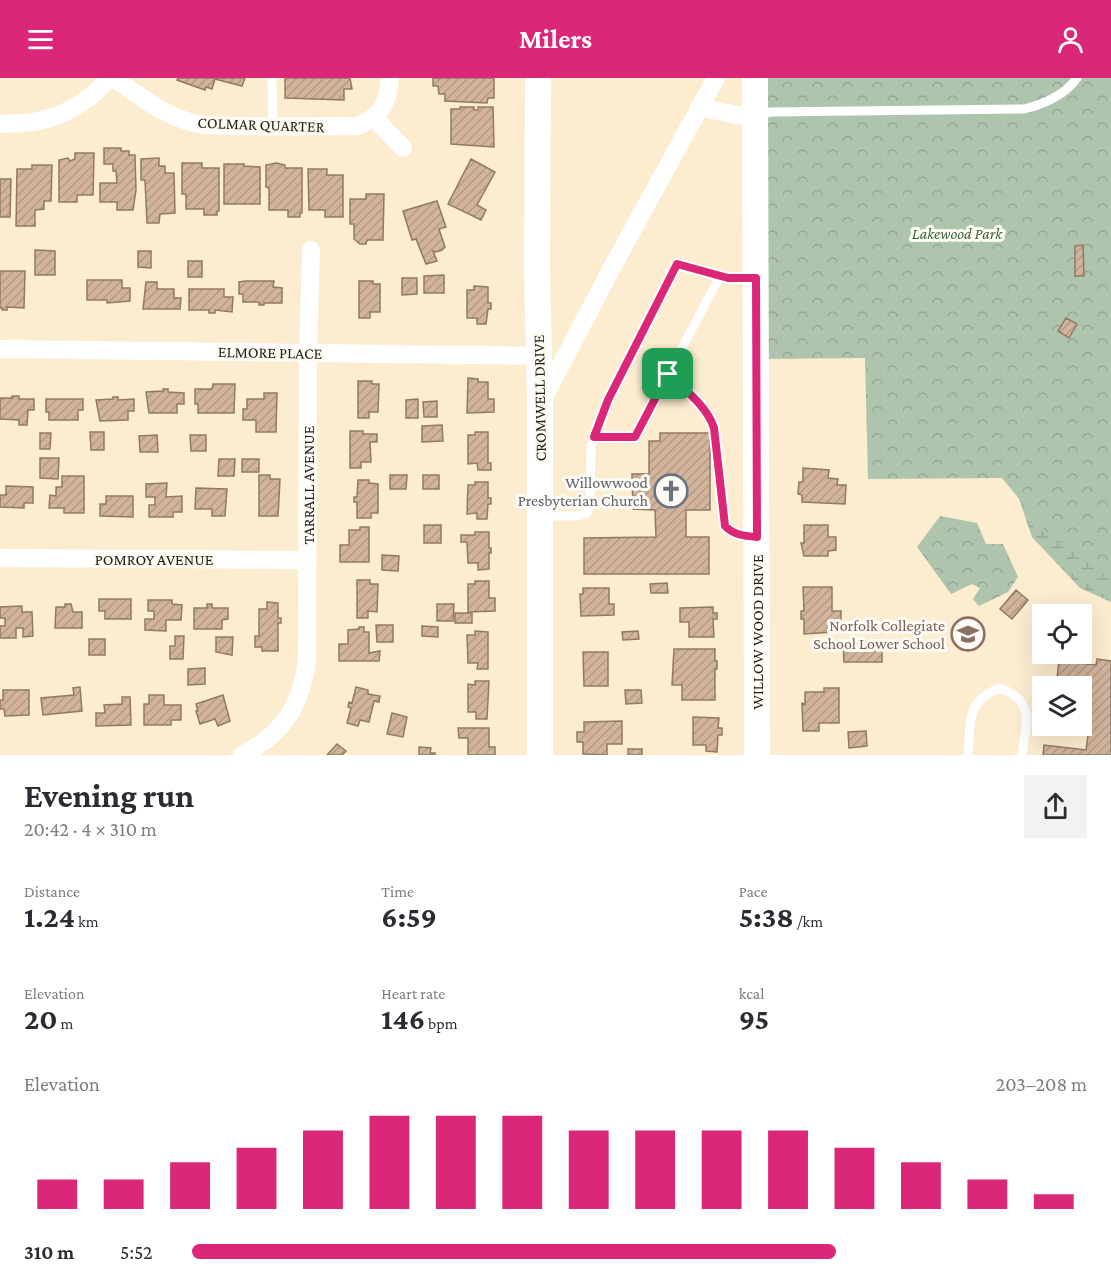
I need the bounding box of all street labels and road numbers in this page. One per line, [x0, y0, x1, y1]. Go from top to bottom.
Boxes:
street label: COLMAR QUARTER [197, 114, 325, 135]
street label: CROMWELL DRIVE [530, 334, 549, 461]
street label: ELMORE PLACE [218, 343, 323, 362]
street label: TARRALL AVENUE [300, 425, 317, 544]
street label: POMROY AVENUE [95, 551, 214, 568]
street label: WILLOW WOOD DRIVE [749, 554, 766, 710]

